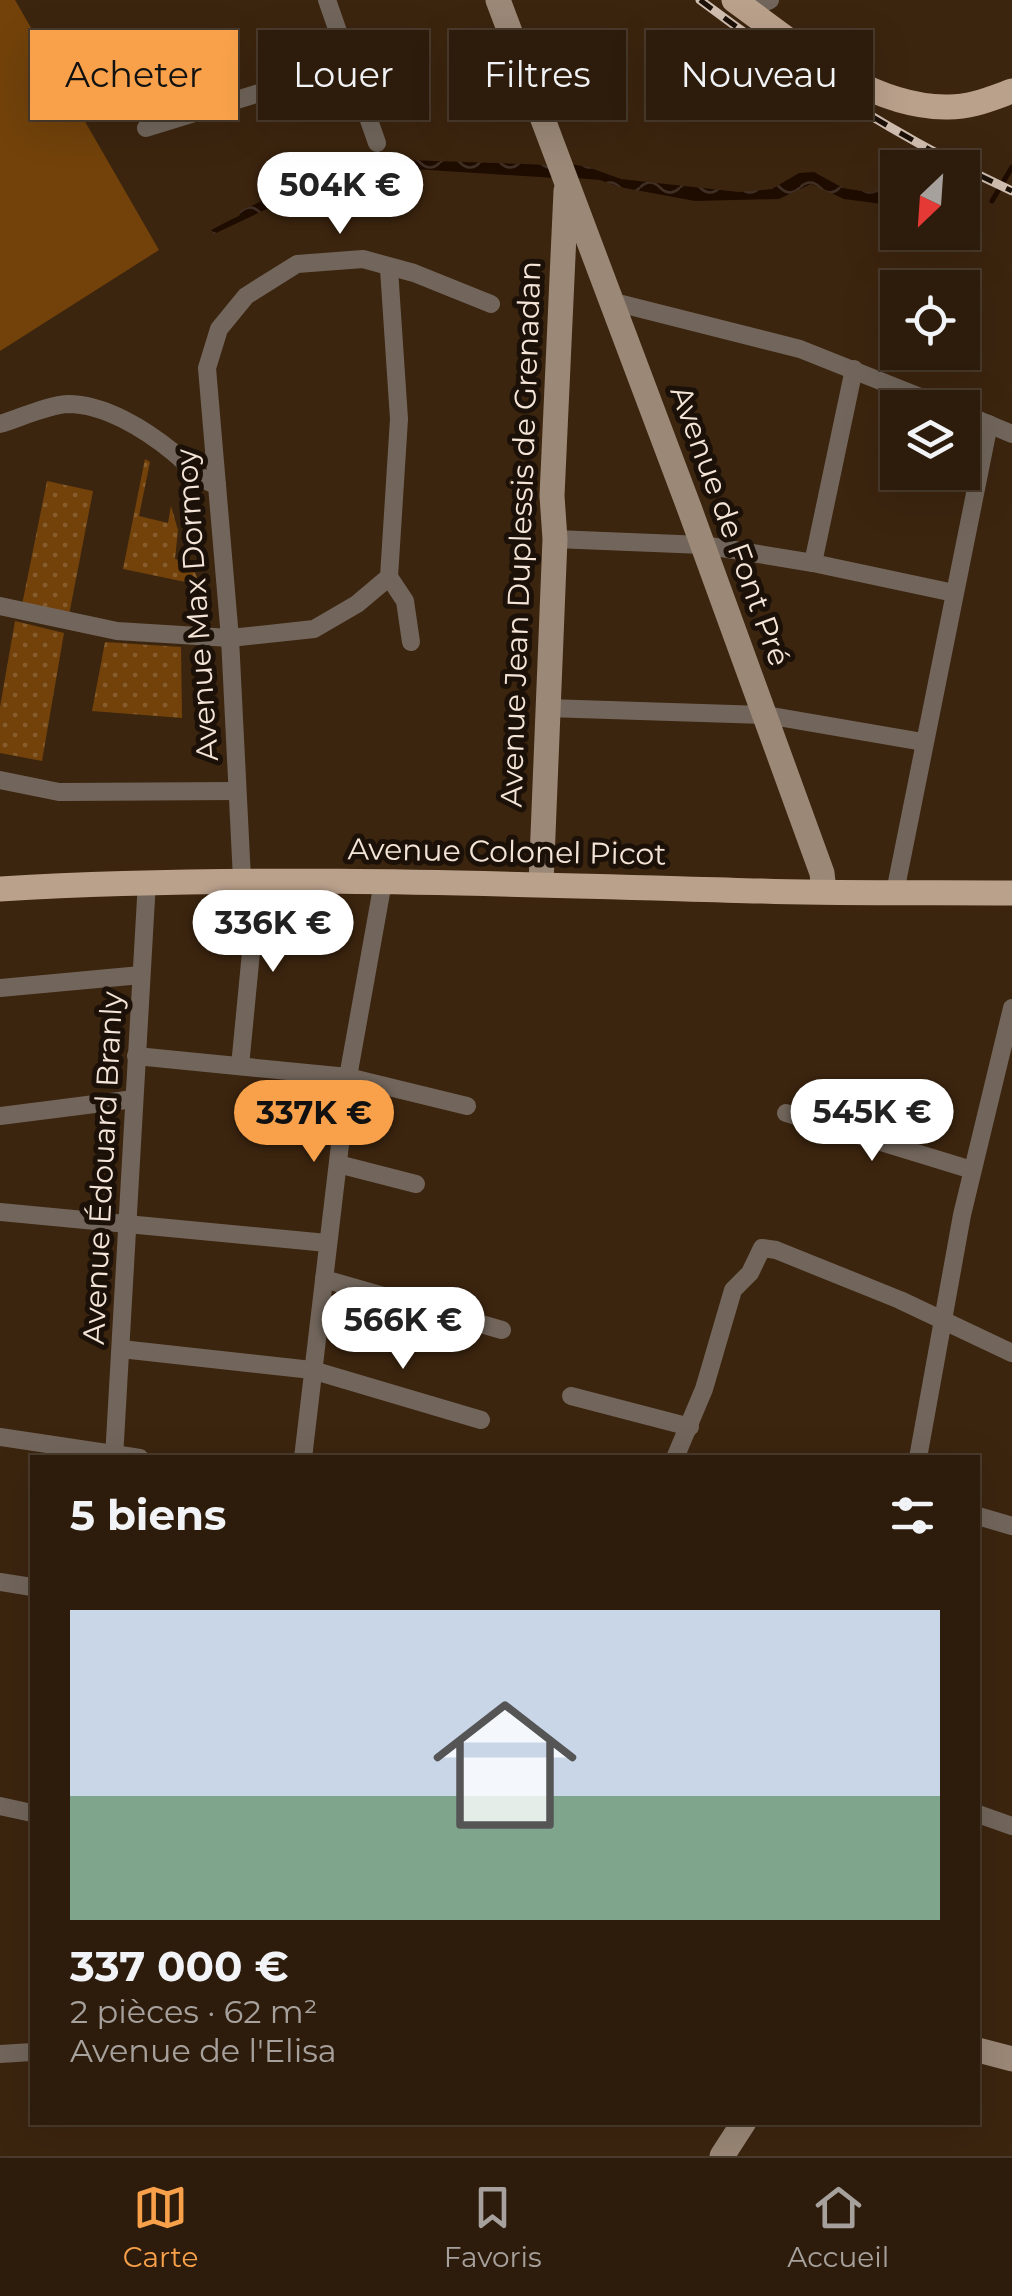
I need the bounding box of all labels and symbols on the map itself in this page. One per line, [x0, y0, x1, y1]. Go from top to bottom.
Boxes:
north arrow [880, 150, 980, 250]
pin: 504K € [259, 152, 421, 237]
street label: Avenue Jean Duplessis de Grenadan [492, 260, 549, 808]
street label: Avenue de Font Pré [663, 381, 798, 671]
street label: Avenue Max Dormoy [167, 447, 226, 763]
street label: Avenue Colonel Picot [347, 830, 667, 873]
pin: 336K € [192, 890, 354, 975]
street label: Avenue Édouard Branly [75, 990, 130, 1345]
pin: 545K € [791, 1079, 953, 1164]
pin: 337K € [233, 1080, 395, 1165]
pin: 566K € [322, 1287, 484, 1372]

